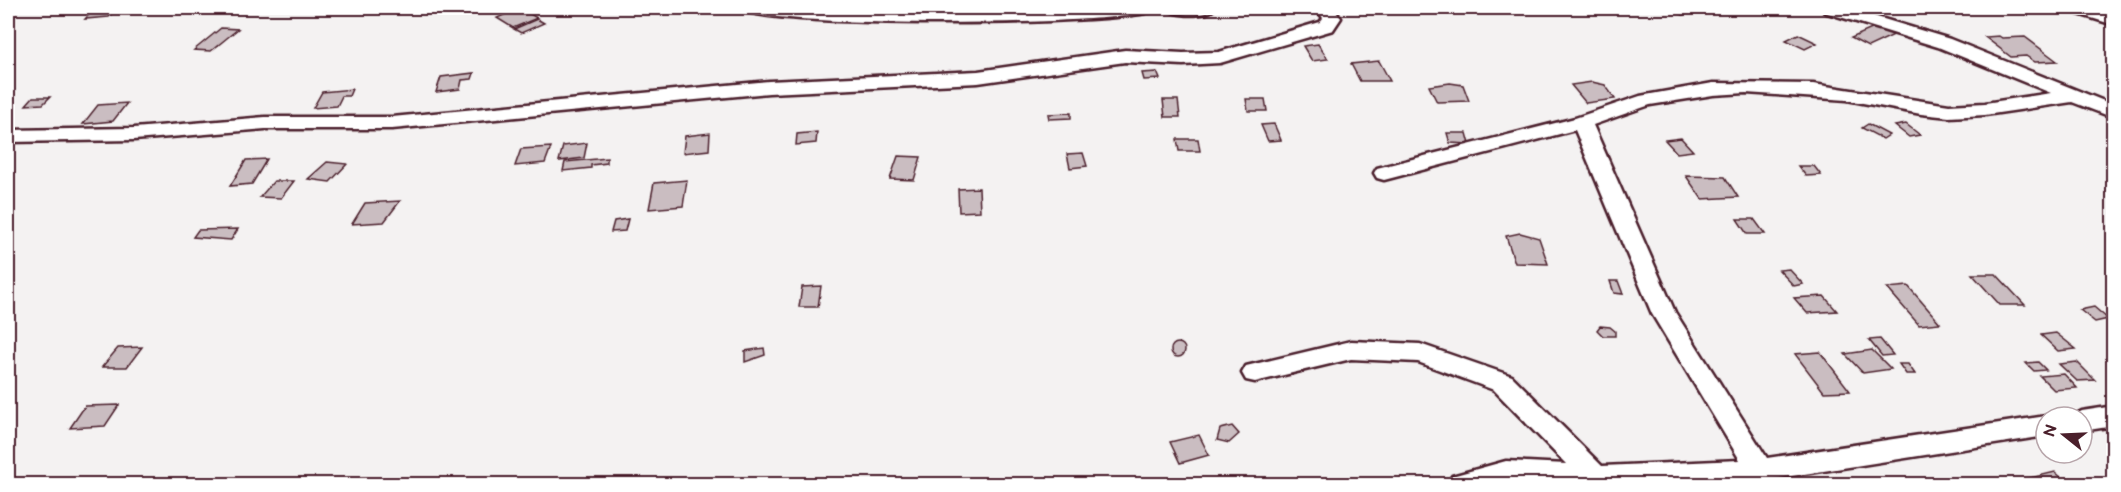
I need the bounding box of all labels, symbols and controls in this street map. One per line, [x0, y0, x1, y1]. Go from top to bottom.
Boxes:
north arrow [2034, 405, 2094, 465]
text: N [2040, 422, 2062, 439]

